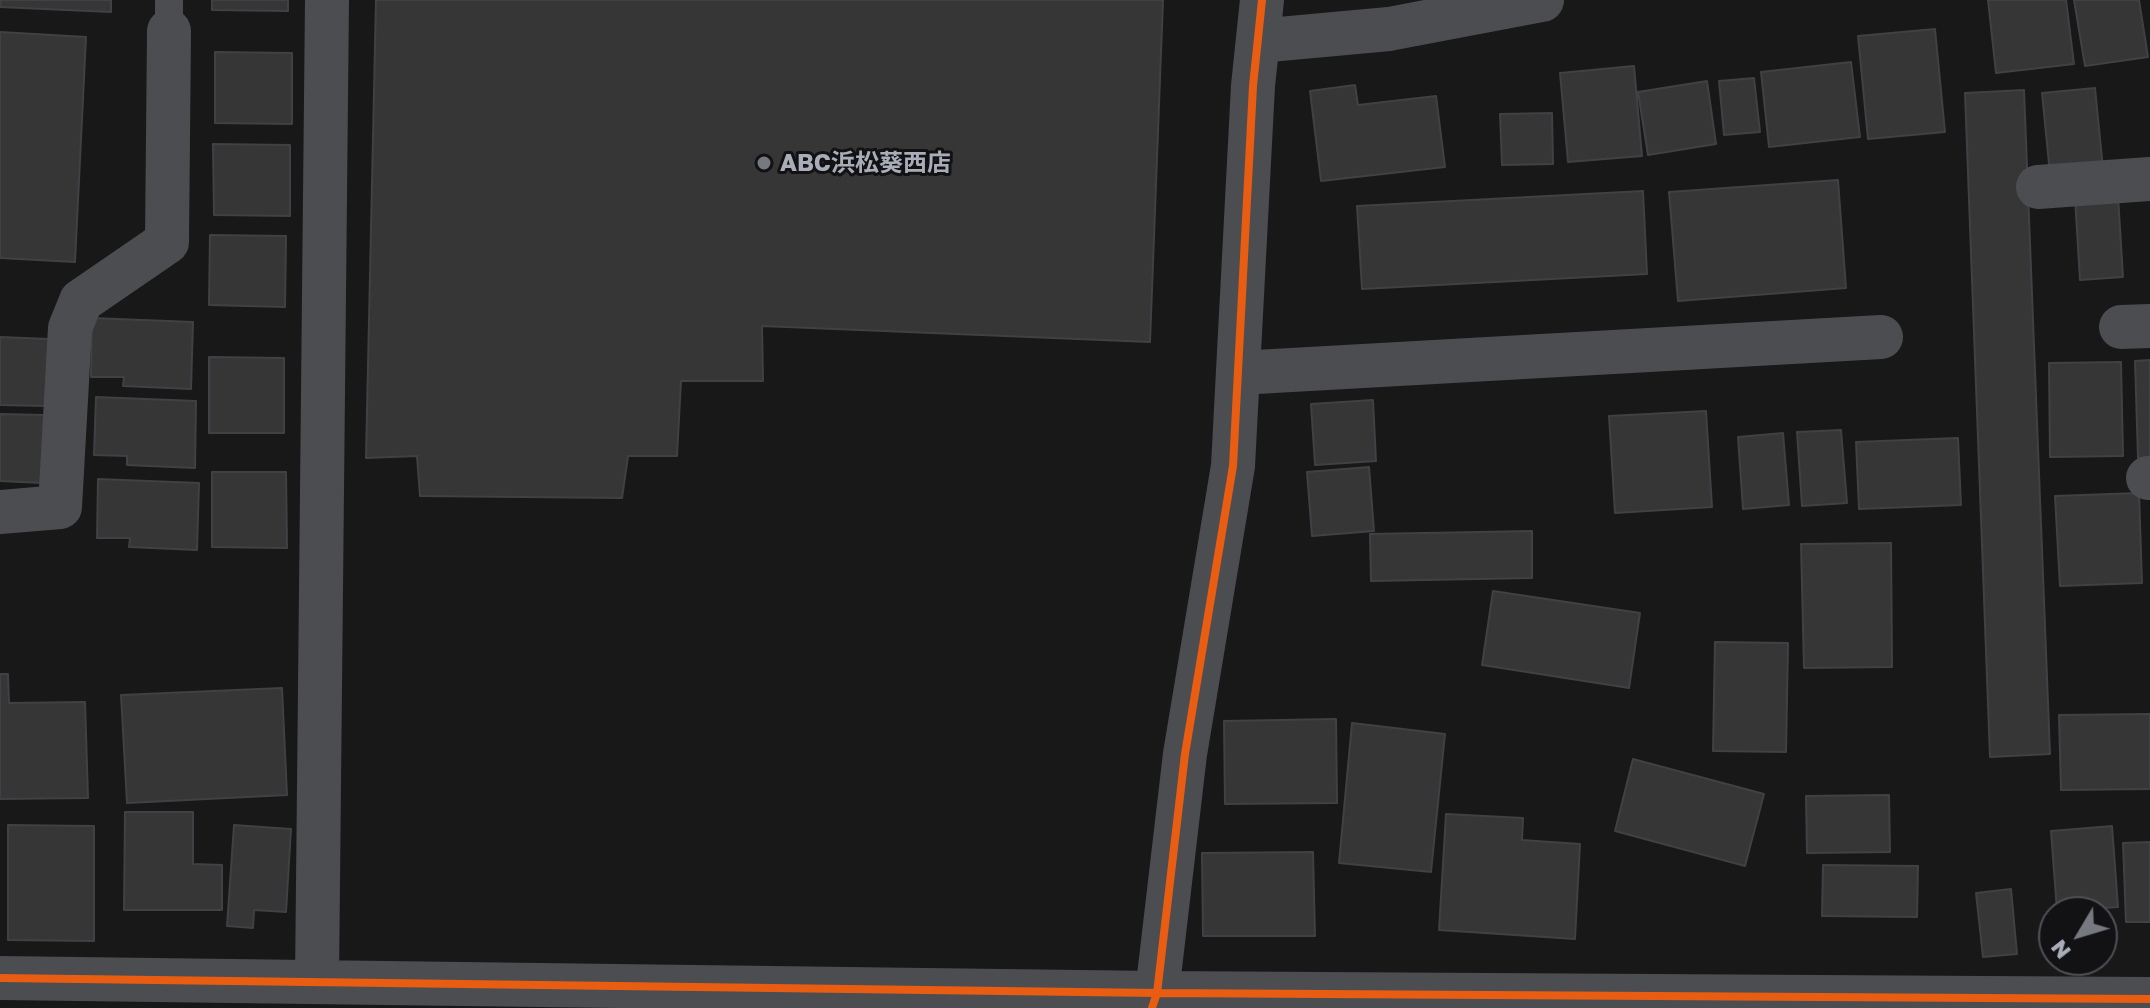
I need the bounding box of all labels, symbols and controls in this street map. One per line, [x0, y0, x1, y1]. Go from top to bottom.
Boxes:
place label: ABC浜松葵西店 [780, 149, 951, 177]
marker: ABC浜松葵西店 [755, 154, 773, 172]
north arrow [2038, 896, 2118, 976]
text: N [2044, 935, 2076, 965]

